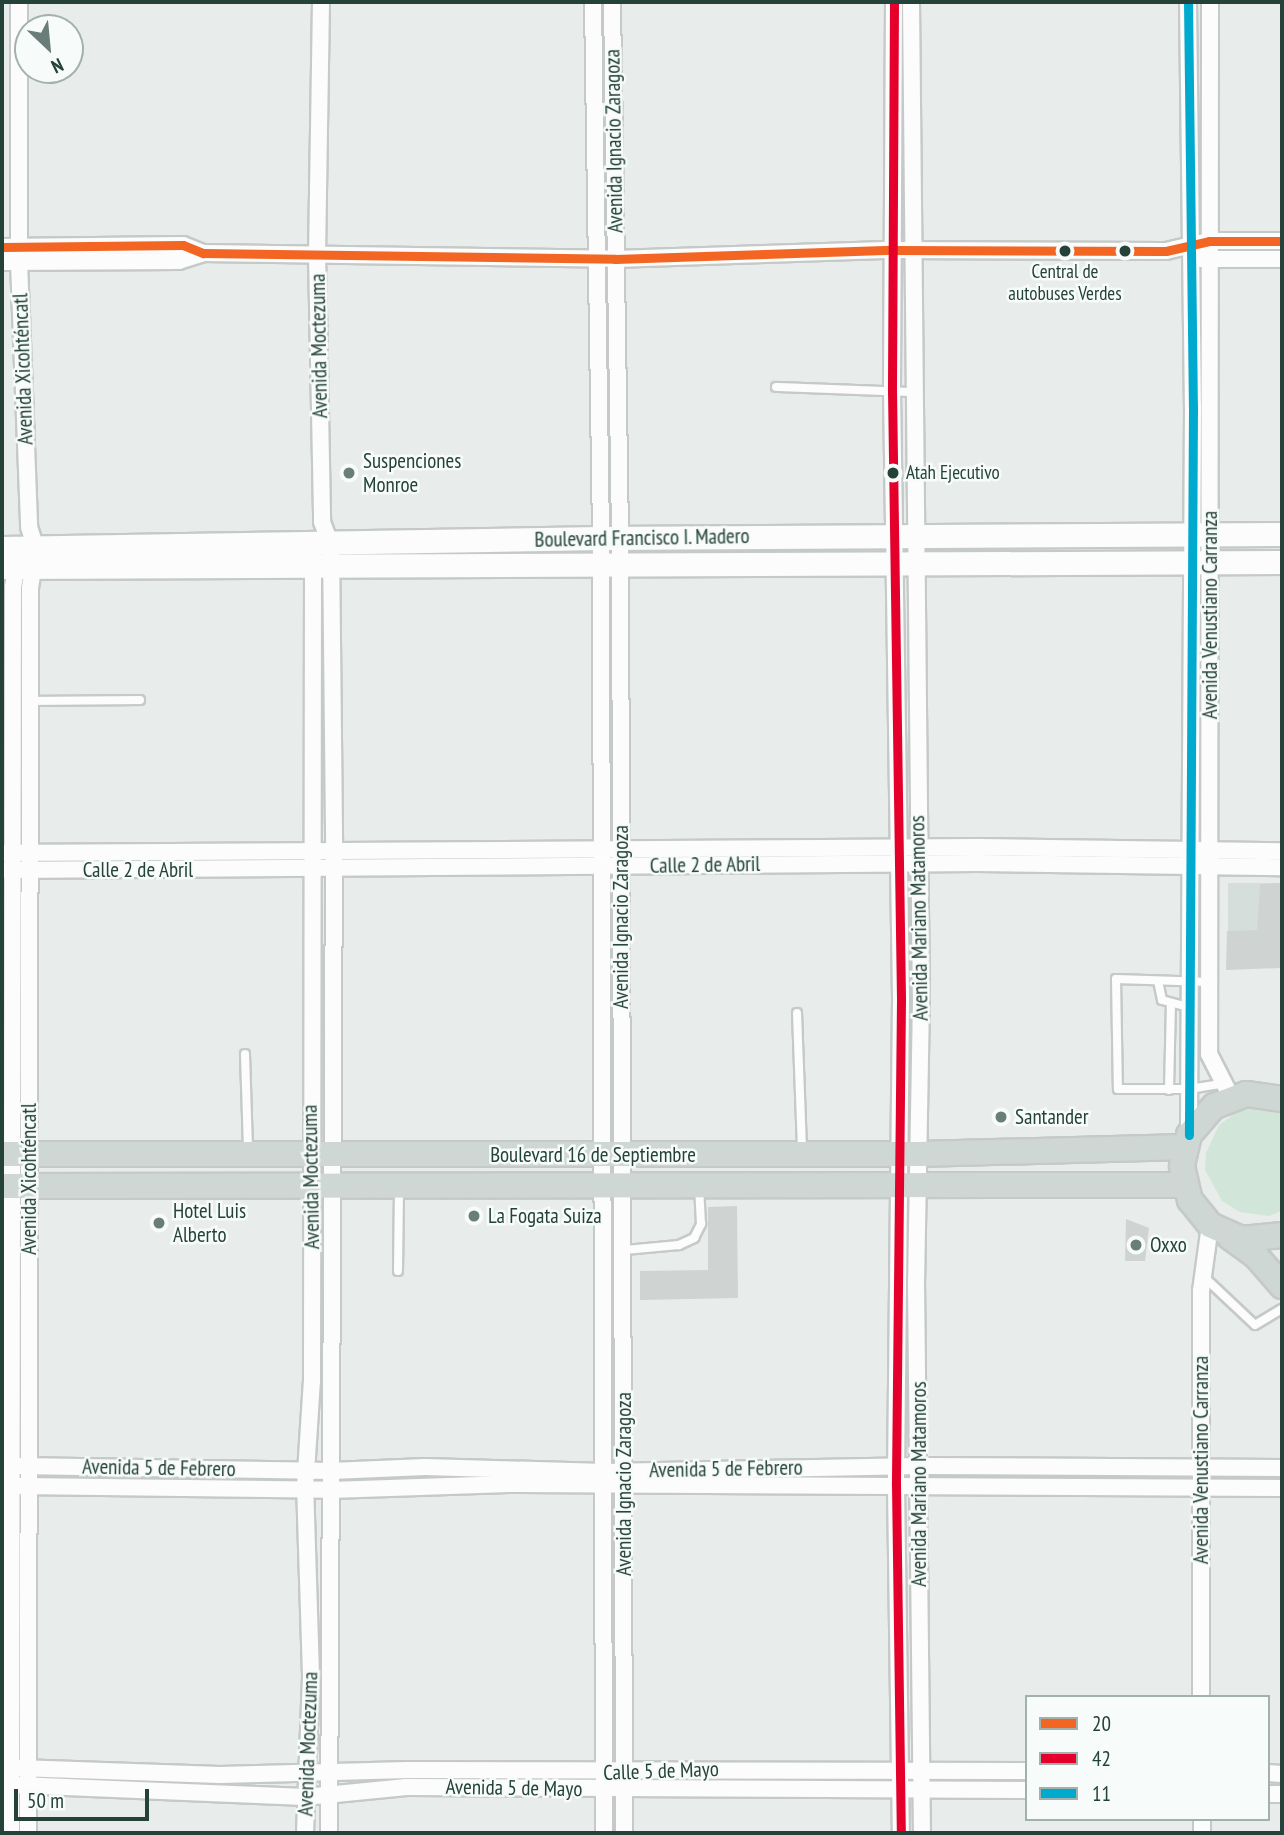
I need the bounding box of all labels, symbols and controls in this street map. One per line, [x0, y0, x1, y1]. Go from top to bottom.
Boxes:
north arrow [14, 14, 84, 84]
street label: Avenida Ignacio Zaragoza [600, 49, 628, 233]
text: N [47, 53, 67, 79]
marker: Central de autobuses Verdes [1058, 244, 1072, 258]
unlabelled marker [1118, 244, 1132, 258]
place label: Central de autobuses Verdes [1008, 261, 1122, 305]
street label: Avenida Moctezuma [305, 273, 333, 419]
street label: Avenida Xicohténcatl [8, 292, 38, 446]
place label: Suspenciones Monroe [363, 448, 461, 498]
place label: Atah Ejecutivo [906, 462, 1000, 484]
marker: Suspenciones Monroe [341, 465, 357, 481]
marker: Atah Ejecutivo [886, 466, 900, 480]
street label: Avenida Venustiano Carranza [1197, 511, 1223, 719]
street label: Boulevard Francisco I. Madero [534, 524, 750, 552]
street label: Avenida Mariano Matamoros [905, 815, 933, 1021]
street label: Avenida Ignacio Zaragoza [608, 825, 634, 1009]
street label: Calle 2 de Abril [649, 851, 761, 879]
street label: Calle 2 de Abril [82, 857, 194, 883]
street label: Avenida Xicohténcatl [16, 1103, 42, 1255]
street label: Avenida Moctezuma [297, 1104, 325, 1250]
place label: Santander [1015, 1104, 1089, 1130]
marker: Santander [993, 1109, 1009, 1125]
street label: Boulevard 16 de Septiembre [490, 1142, 696, 1168]
place label: Hotel Luis Alberto [173, 1198, 246, 1248]
place label: La Fogata Suiza [488, 1203, 602, 1229]
marker: La Fogata Suiza [466, 1208, 482, 1224]
marker: Hotel Luis Alberto [151, 1215, 167, 1231]
place label: Oxxo [1150, 1232, 1187, 1258]
marker: Oxxo [1128, 1237, 1144, 1253]
street label: Avenida Venustiano Carranza [1188, 1356, 1214, 1564]
street label: Avenida Mariano Matamoros [906, 1381, 932, 1587]
street label: Avenida Ignacio Zaragoza [611, 1392, 637, 1576]
street label: Avenida 5 de Febrero [82, 1454, 236, 1482]
street label: Avenida 5 de Febrero [649, 1455, 803, 1483]
street label: Avenida Moctezuma [293, 1671, 323, 1817]
legend [1025, 1695, 1270, 1821]
text: 20 [1092, 1710, 1111, 1737]
text: 42 [1092, 1745, 1111, 1772]
street label: Calle 5 de Mayo [603, 1756, 719, 1786]
street label: Avenida 5 de Mayo [445, 1774, 583, 1802]
scale bar [18, 1776, 152, 1820]
text: 11 [1092, 1780, 1111, 1807]
text: 50 m [27, 1787, 64, 1814]

